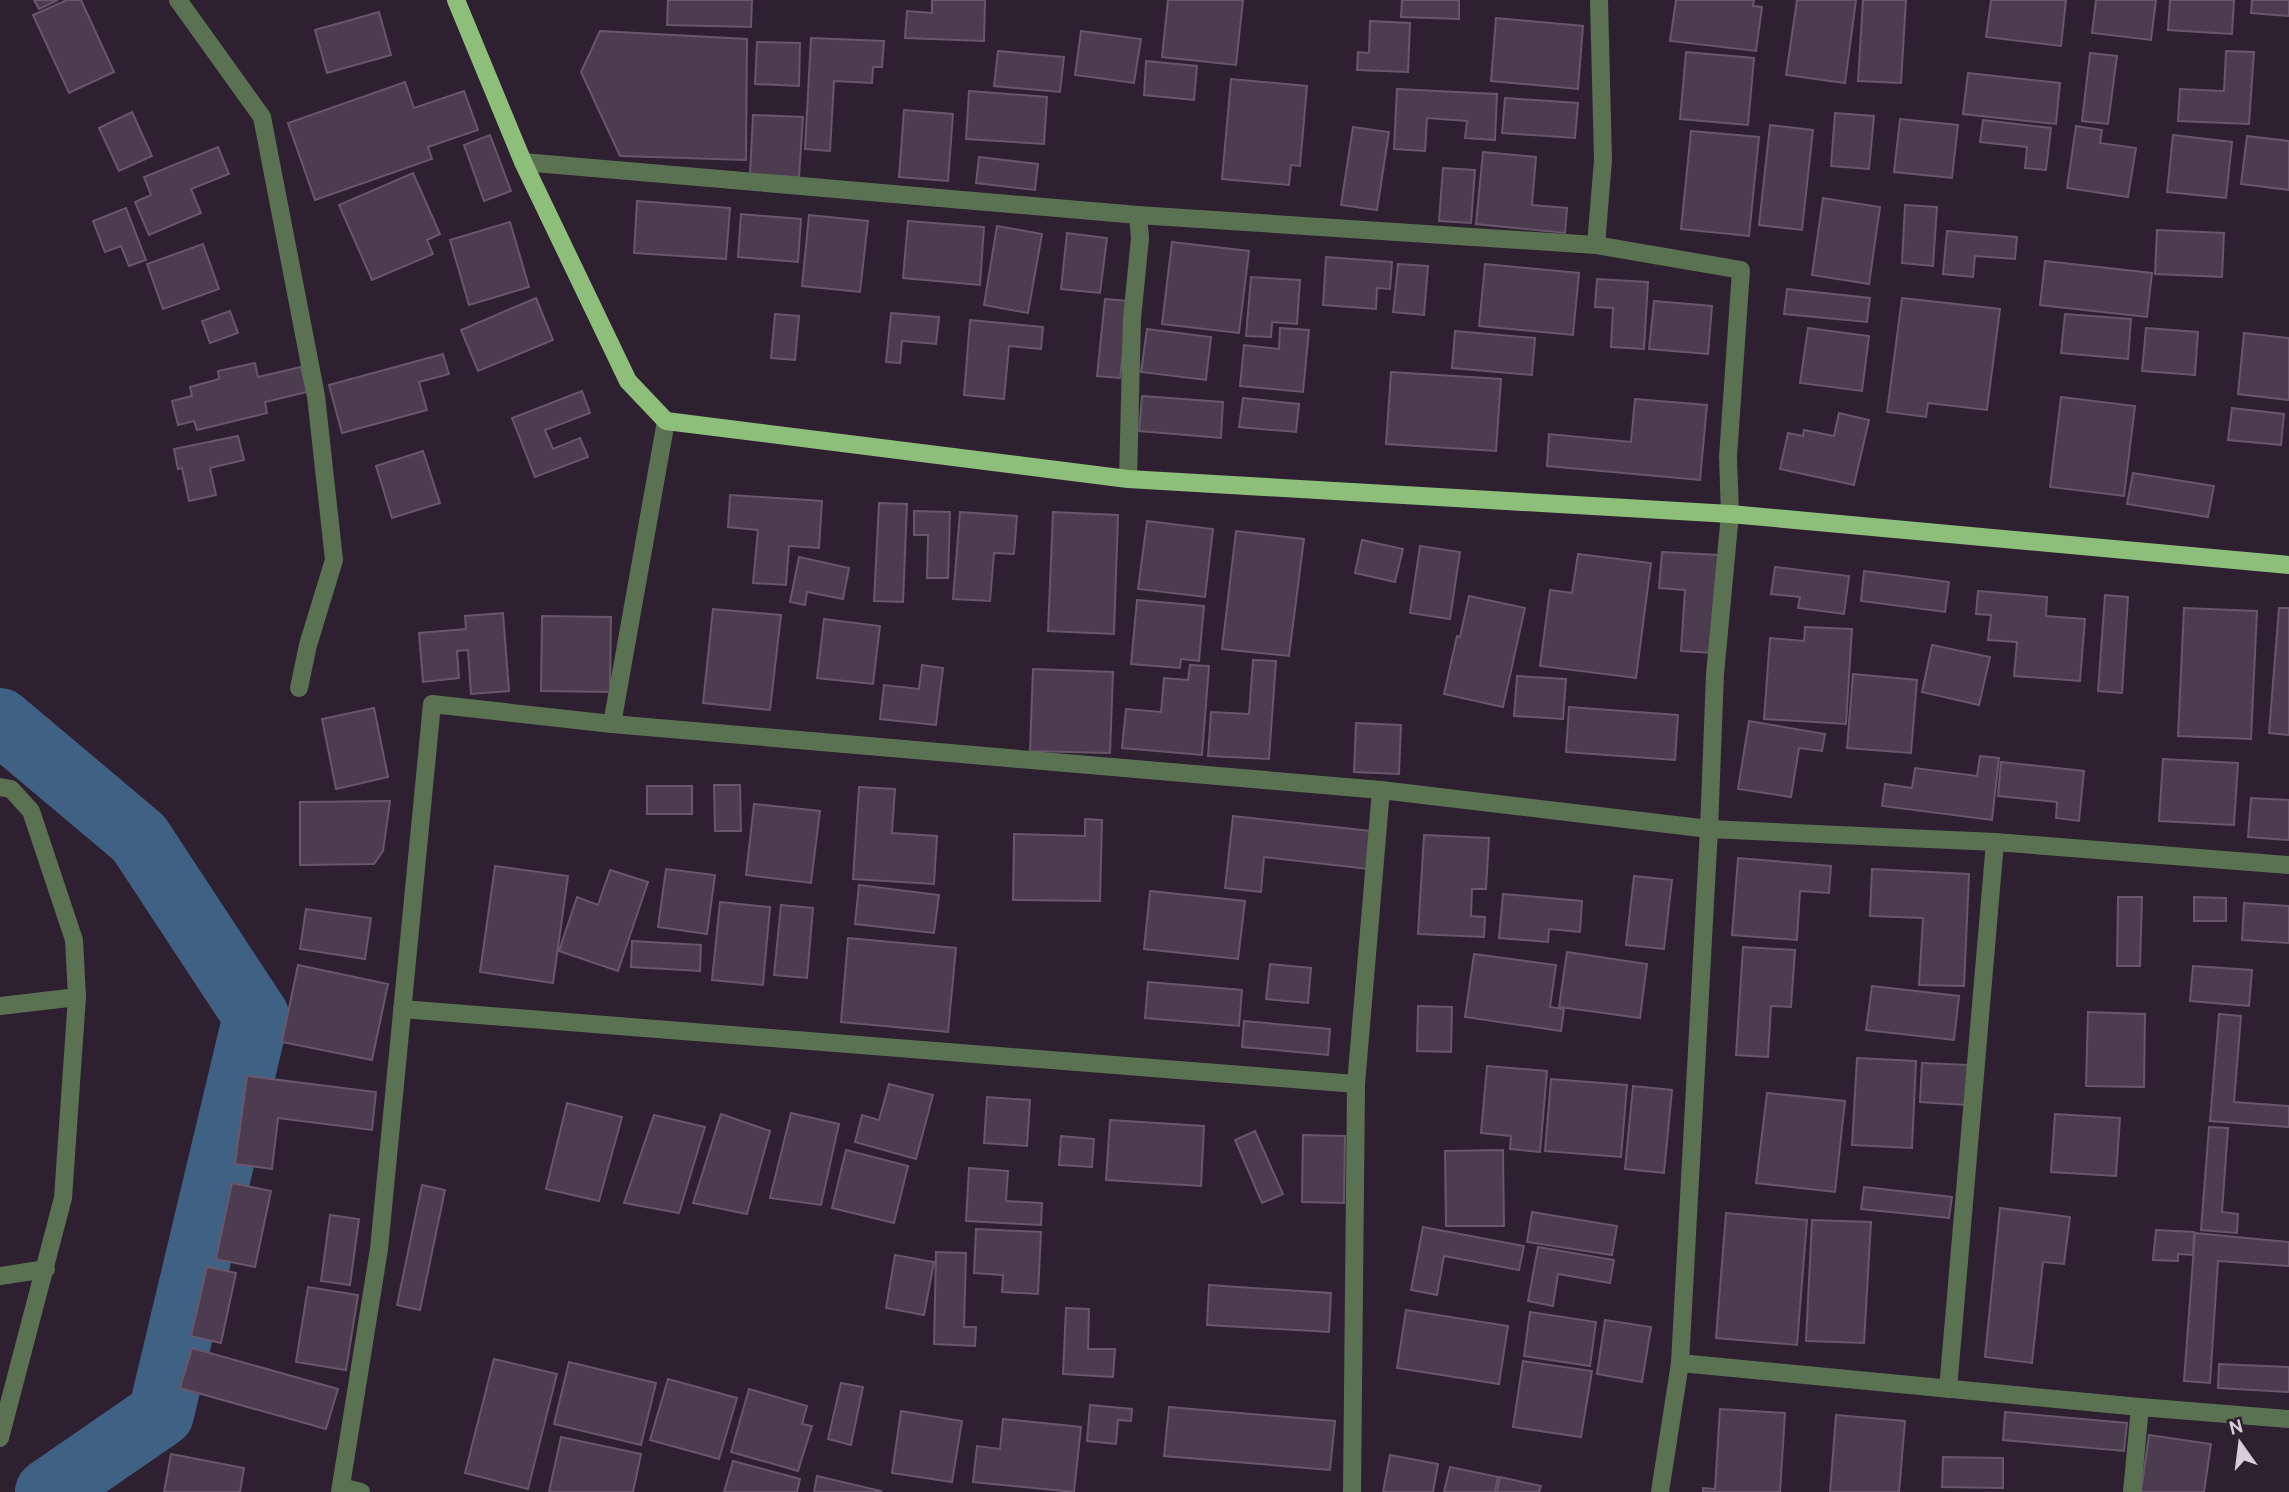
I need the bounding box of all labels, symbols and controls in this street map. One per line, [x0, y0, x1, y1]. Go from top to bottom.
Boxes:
north arrow [2205, 1408, 2275, 1478]
text: N [2227, 1414, 2245, 1440]

